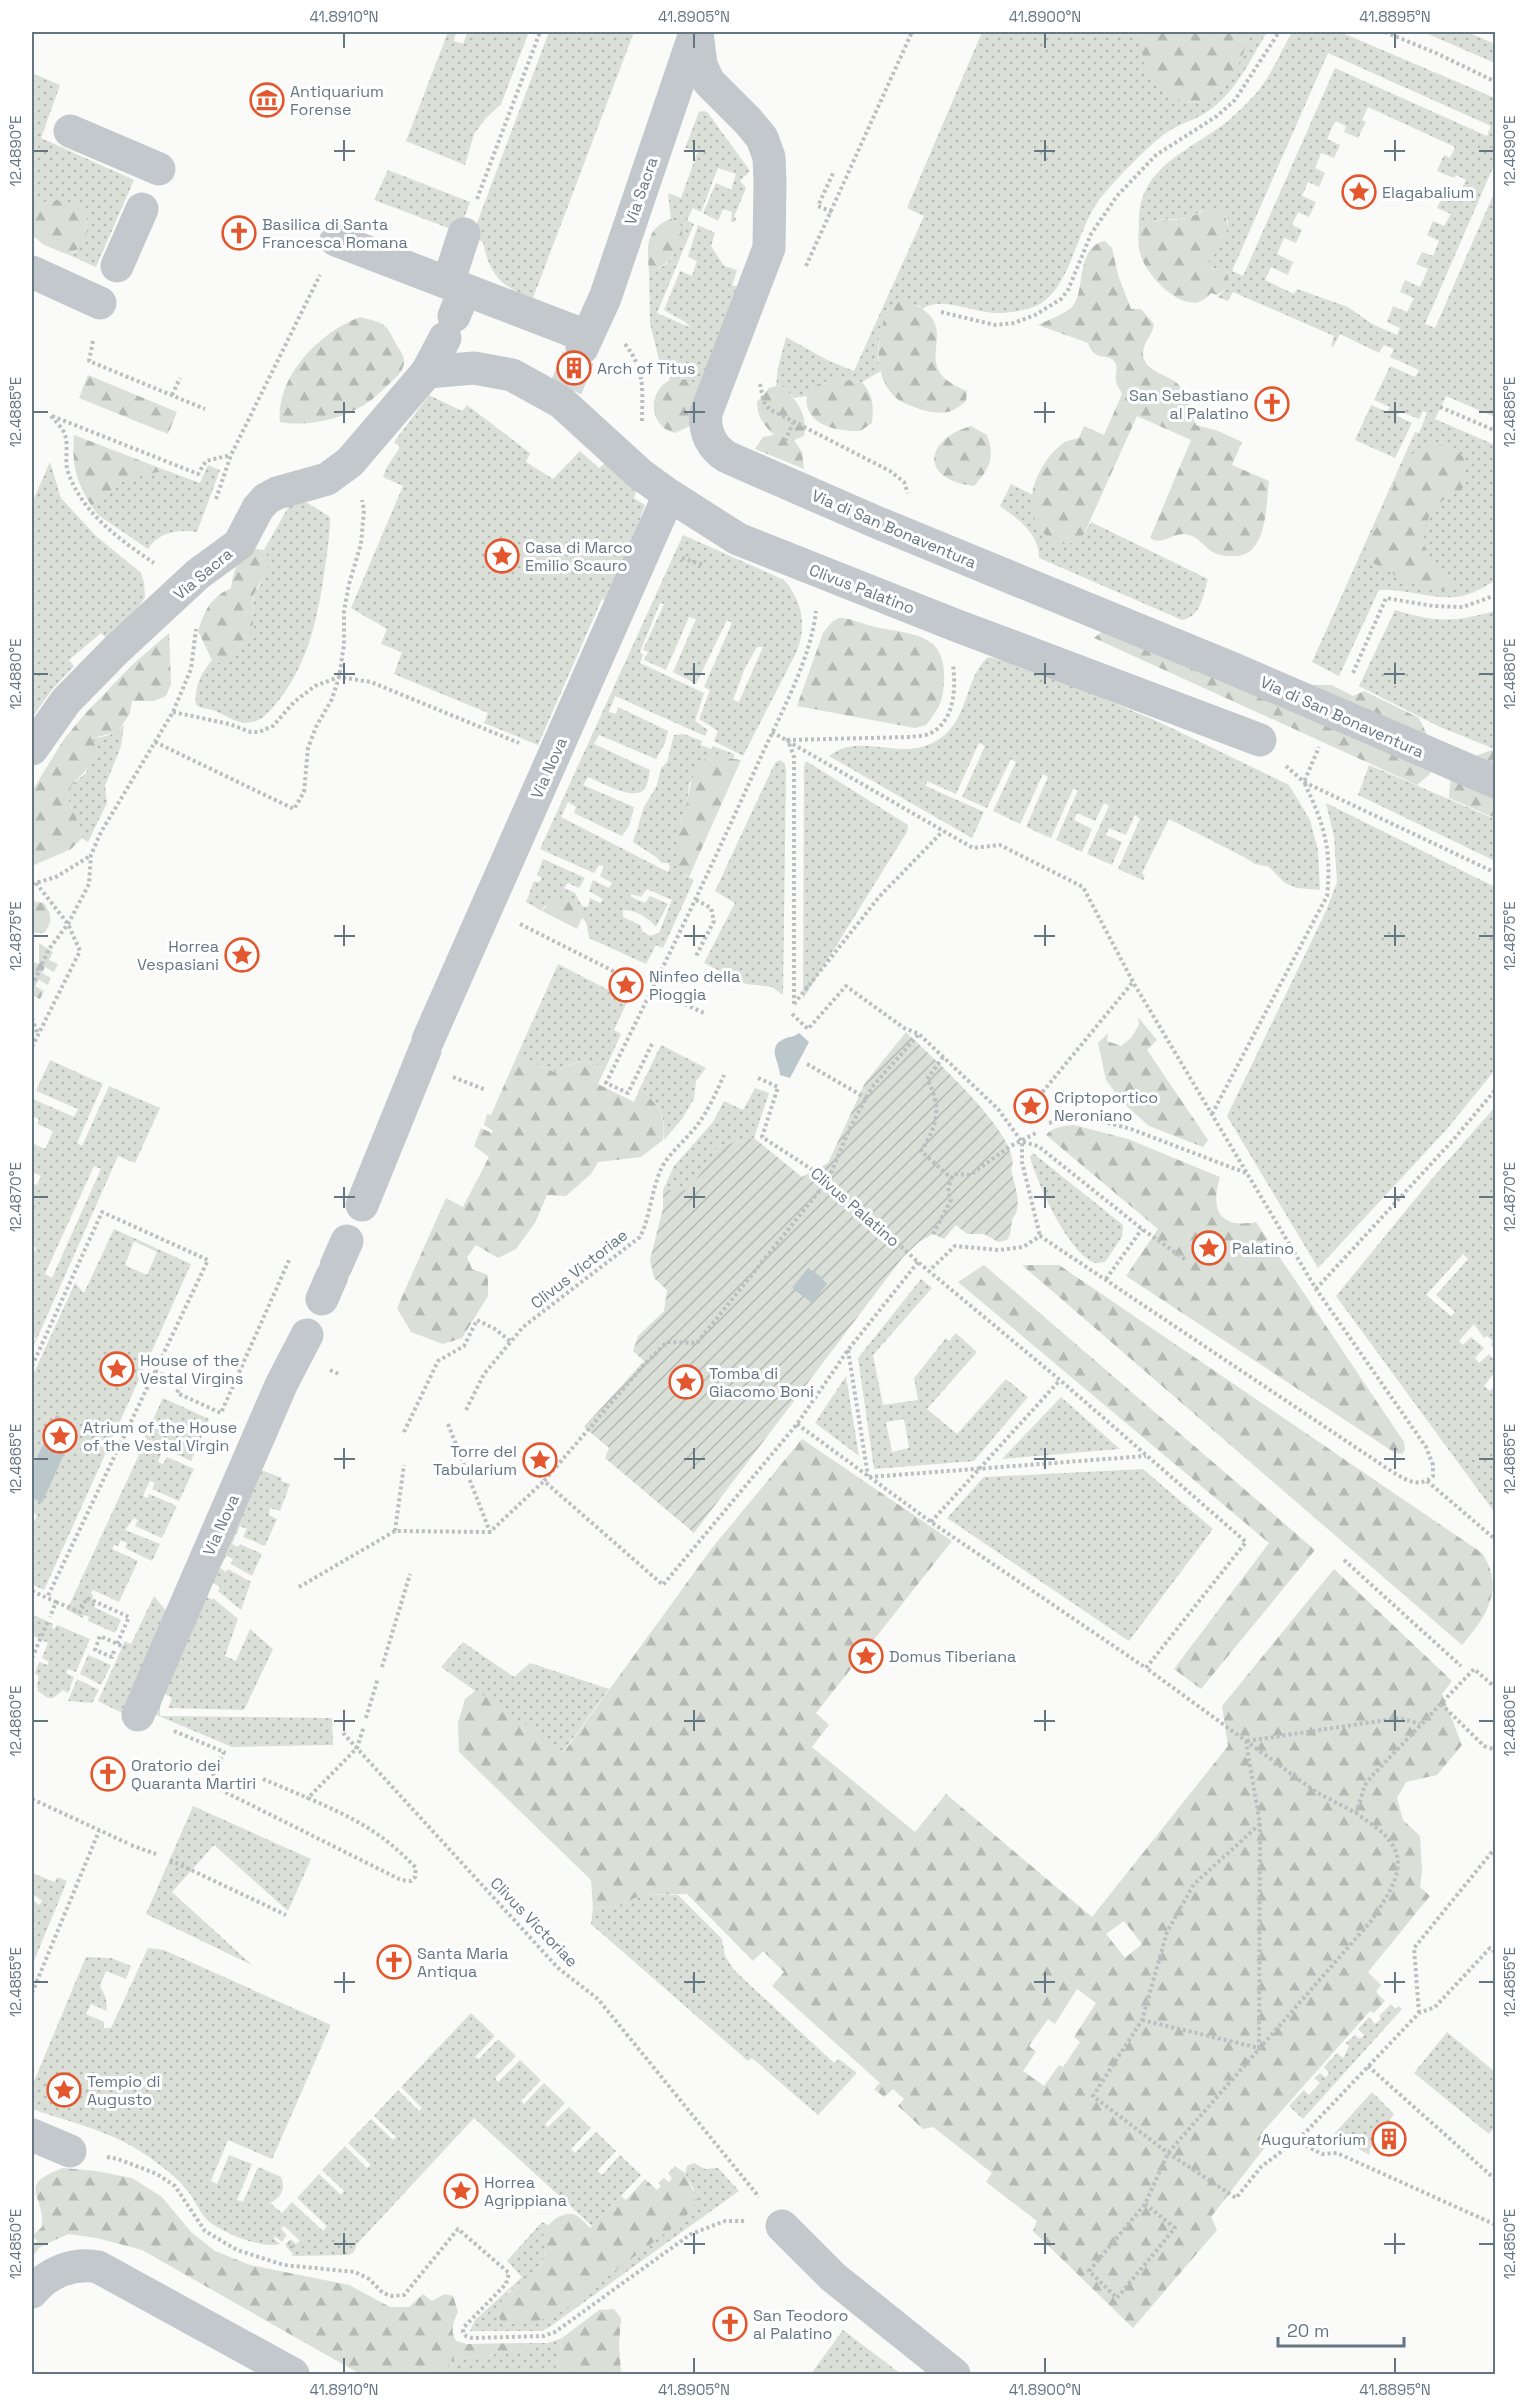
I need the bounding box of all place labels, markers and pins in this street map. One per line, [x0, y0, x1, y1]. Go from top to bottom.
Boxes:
place label: Antiquarium Forense [290, 81, 384, 120]
museum icon: Antiquarium Forense [249, 82, 285, 118]
place icon: Elagabalium [1341, 174, 1377, 210]
place label: Elagabalium [1382, 182, 1474, 203]
place label: Basilica di Santa Francesca Romana [262, 214, 408, 253]
church icon: Basilica di Santa Francesca Romana [221, 215, 257, 251]
building icon: Arch of Titus [556, 350, 592, 386]
place label: Arch of Titus [597, 358, 695, 379]
place label: San Sebastiano al Palatino [1129, 385, 1249, 424]
church icon: San Sebastiano al Palatino [1254, 386, 1290, 422]
place label: Casa di Marco Emilio Scauro [525, 537, 633, 576]
place icon: Casa di Marco Emilio Scauro [484, 538, 520, 574]
place label: Horrea Vespasiani [137, 936, 219, 975]
place icon: Horrea Vespasiani [224, 937, 260, 973]
place label: Ninfeo della Pioggia [649, 966, 740, 1005]
place icon: Ninfeo della Pioggia [608, 967, 644, 1003]
place label: Criptoportico Neroniano [1054, 1087, 1158, 1126]
place icon: Criptoportico Neroniano [1013, 1088, 1049, 1124]
place icon: Palatino [1191, 1230, 1227, 1266]
place label: Palatino [1232, 1238, 1294, 1259]
place label: House of the Vestal Virgins [140, 1350, 243, 1389]
place icon: House of the Vestal Virgins [99, 1351, 135, 1387]
place label: Tomba di Giacomo Boni [709, 1363, 814, 1402]
place icon: Tomba di Giacomo Boni [668, 1364, 704, 1400]
place label: Atrium of the House of the Vestal Virgin [83, 1417, 237, 1456]
place icon: Atrium of the House of the Vestal Virgin [42, 1418, 78, 1454]
place label: Torre del Tabularium [433, 1441, 517, 1480]
place icon: Torre del Tabularium [522, 1442, 558, 1478]
place icon: Domus Tiberiana [848, 1638, 884, 1674]
place label: Domus Tiberiana [889, 1646, 1016, 1667]
place label: Oratorio dei Quaranta Martiri [131, 1755, 256, 1794]
church icon: Oratorio dei Quaranta Martiri [90, 1756, 126, 1792]
place label: Santa Maria Antiqua [417, 1943, 508, 1982]
church icon: Santa Maria Antiqua [376, 1944, 412, 1980]
place label: Tempio di Augusto [87, 2071, 160, 2110]
place icon: Tempio di Augusto [46, 2072, 82, 2108]
building icon: Auguratorium [1371, 2121, 1407, 2157]
place label: Auguratorium [1261, 2129, 1366, 2150]
place label: Horrea Agrippiana [484, 2172, 567, 2211]
place icon: Horrea Agrippiana [443, 2173, 479, 2209]
place label: San Teodoro al Palatino [753, 2305, 849, 2344]
church icon: San Teodoro al Palatino [712, 2306, 748, 2342]

